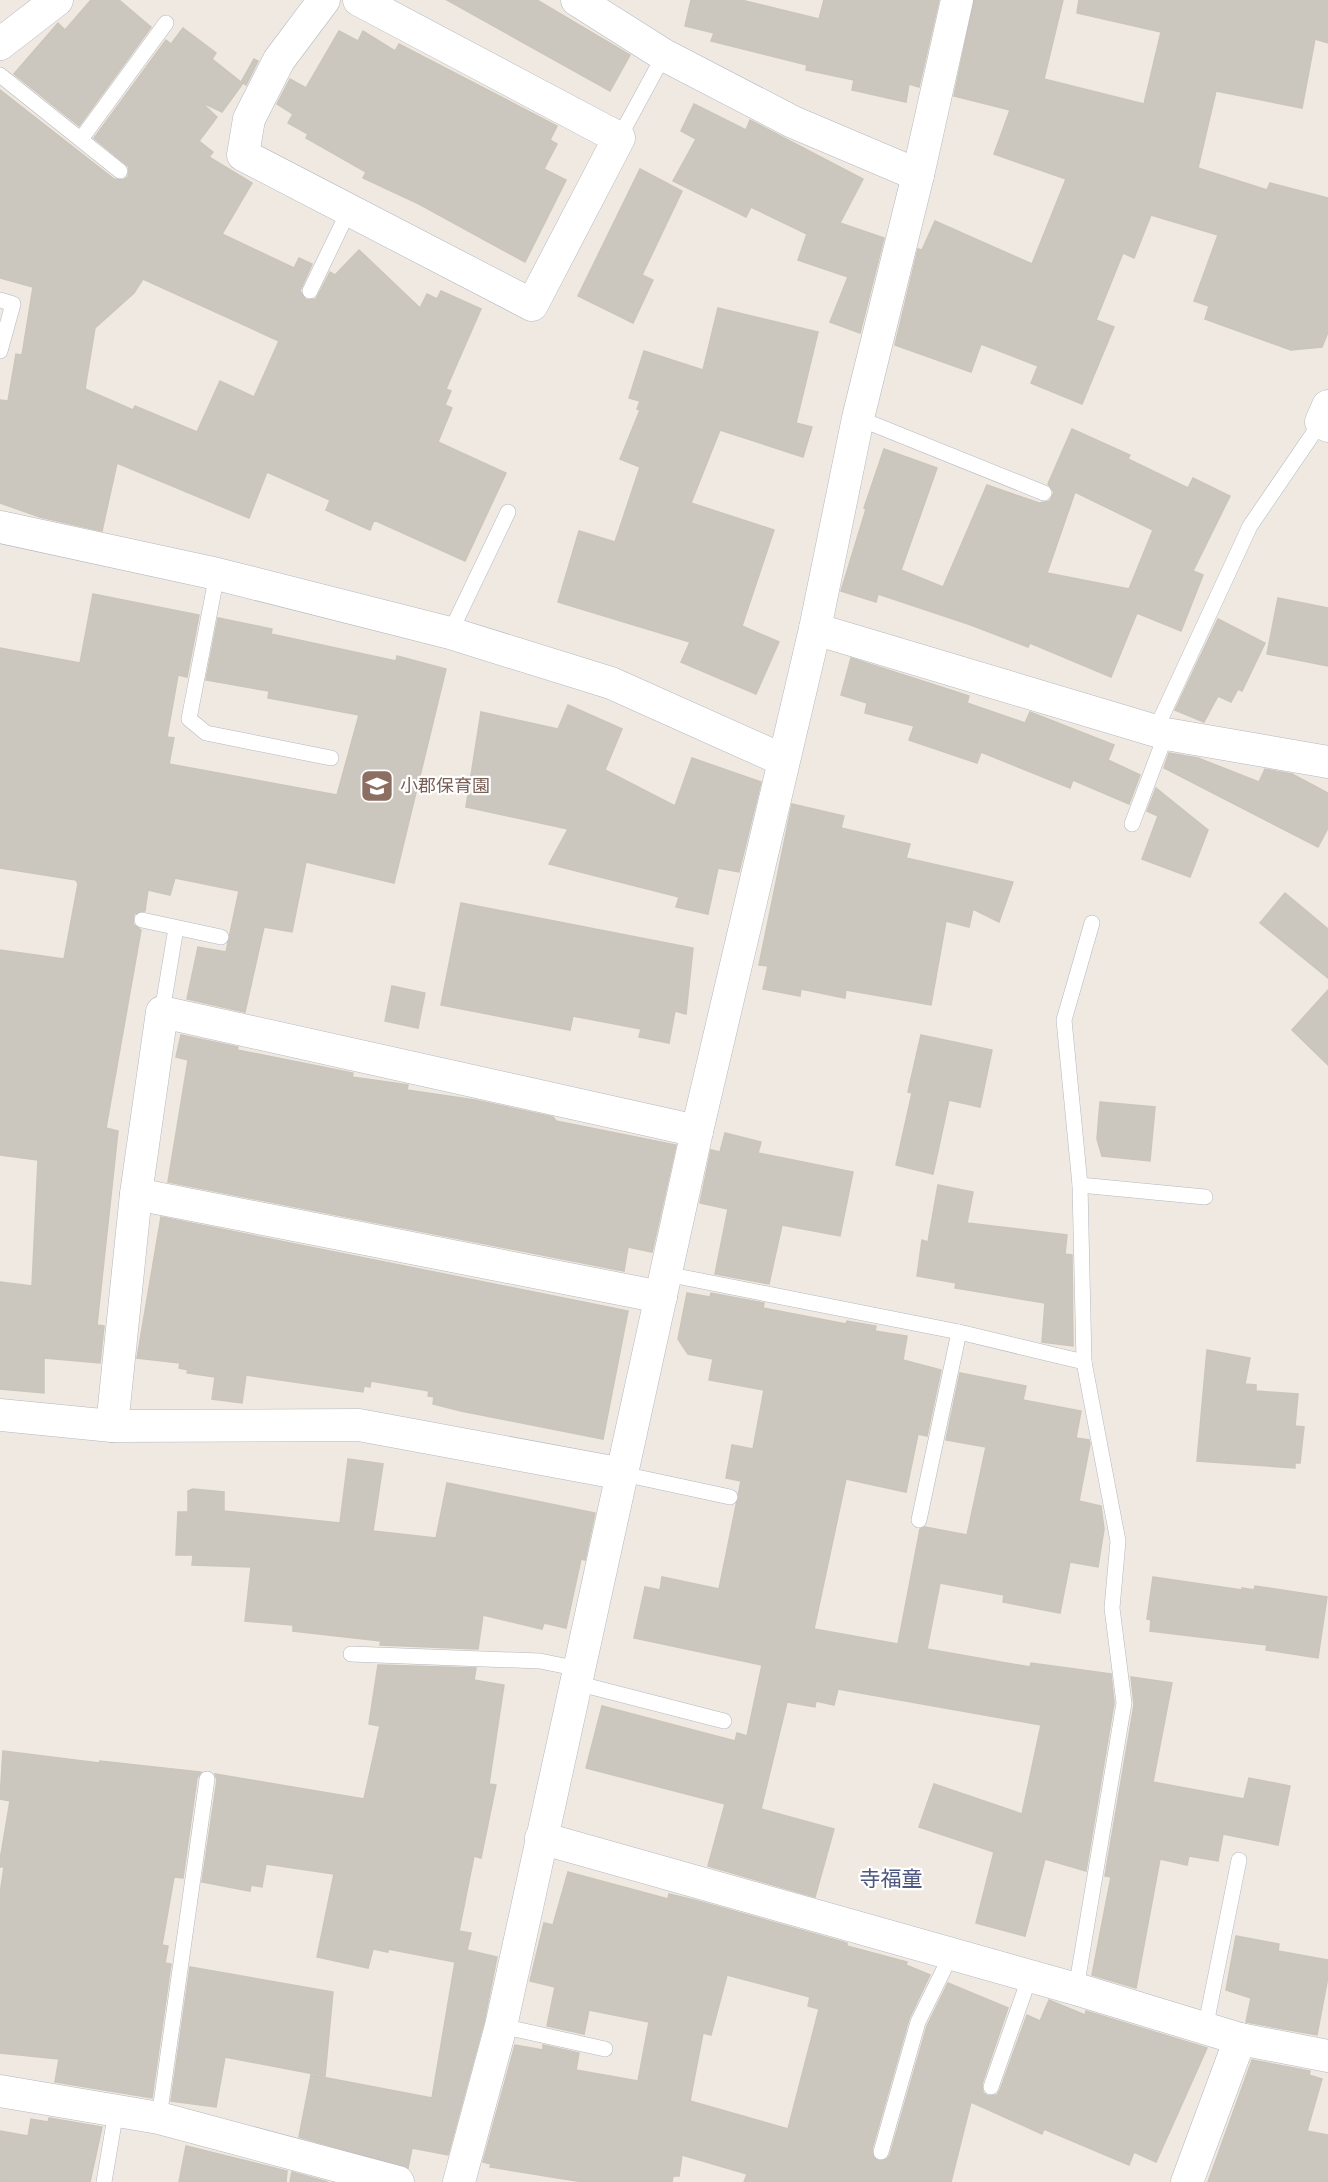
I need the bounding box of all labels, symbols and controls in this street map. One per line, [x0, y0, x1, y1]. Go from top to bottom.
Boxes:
school or university icon: 小郡保育園 [359, 768, 395, 804]
place label: 小郡保育園 [400, 775, 490, 796]
district label: 寺福童 [860, 1866, 923, 1891]

